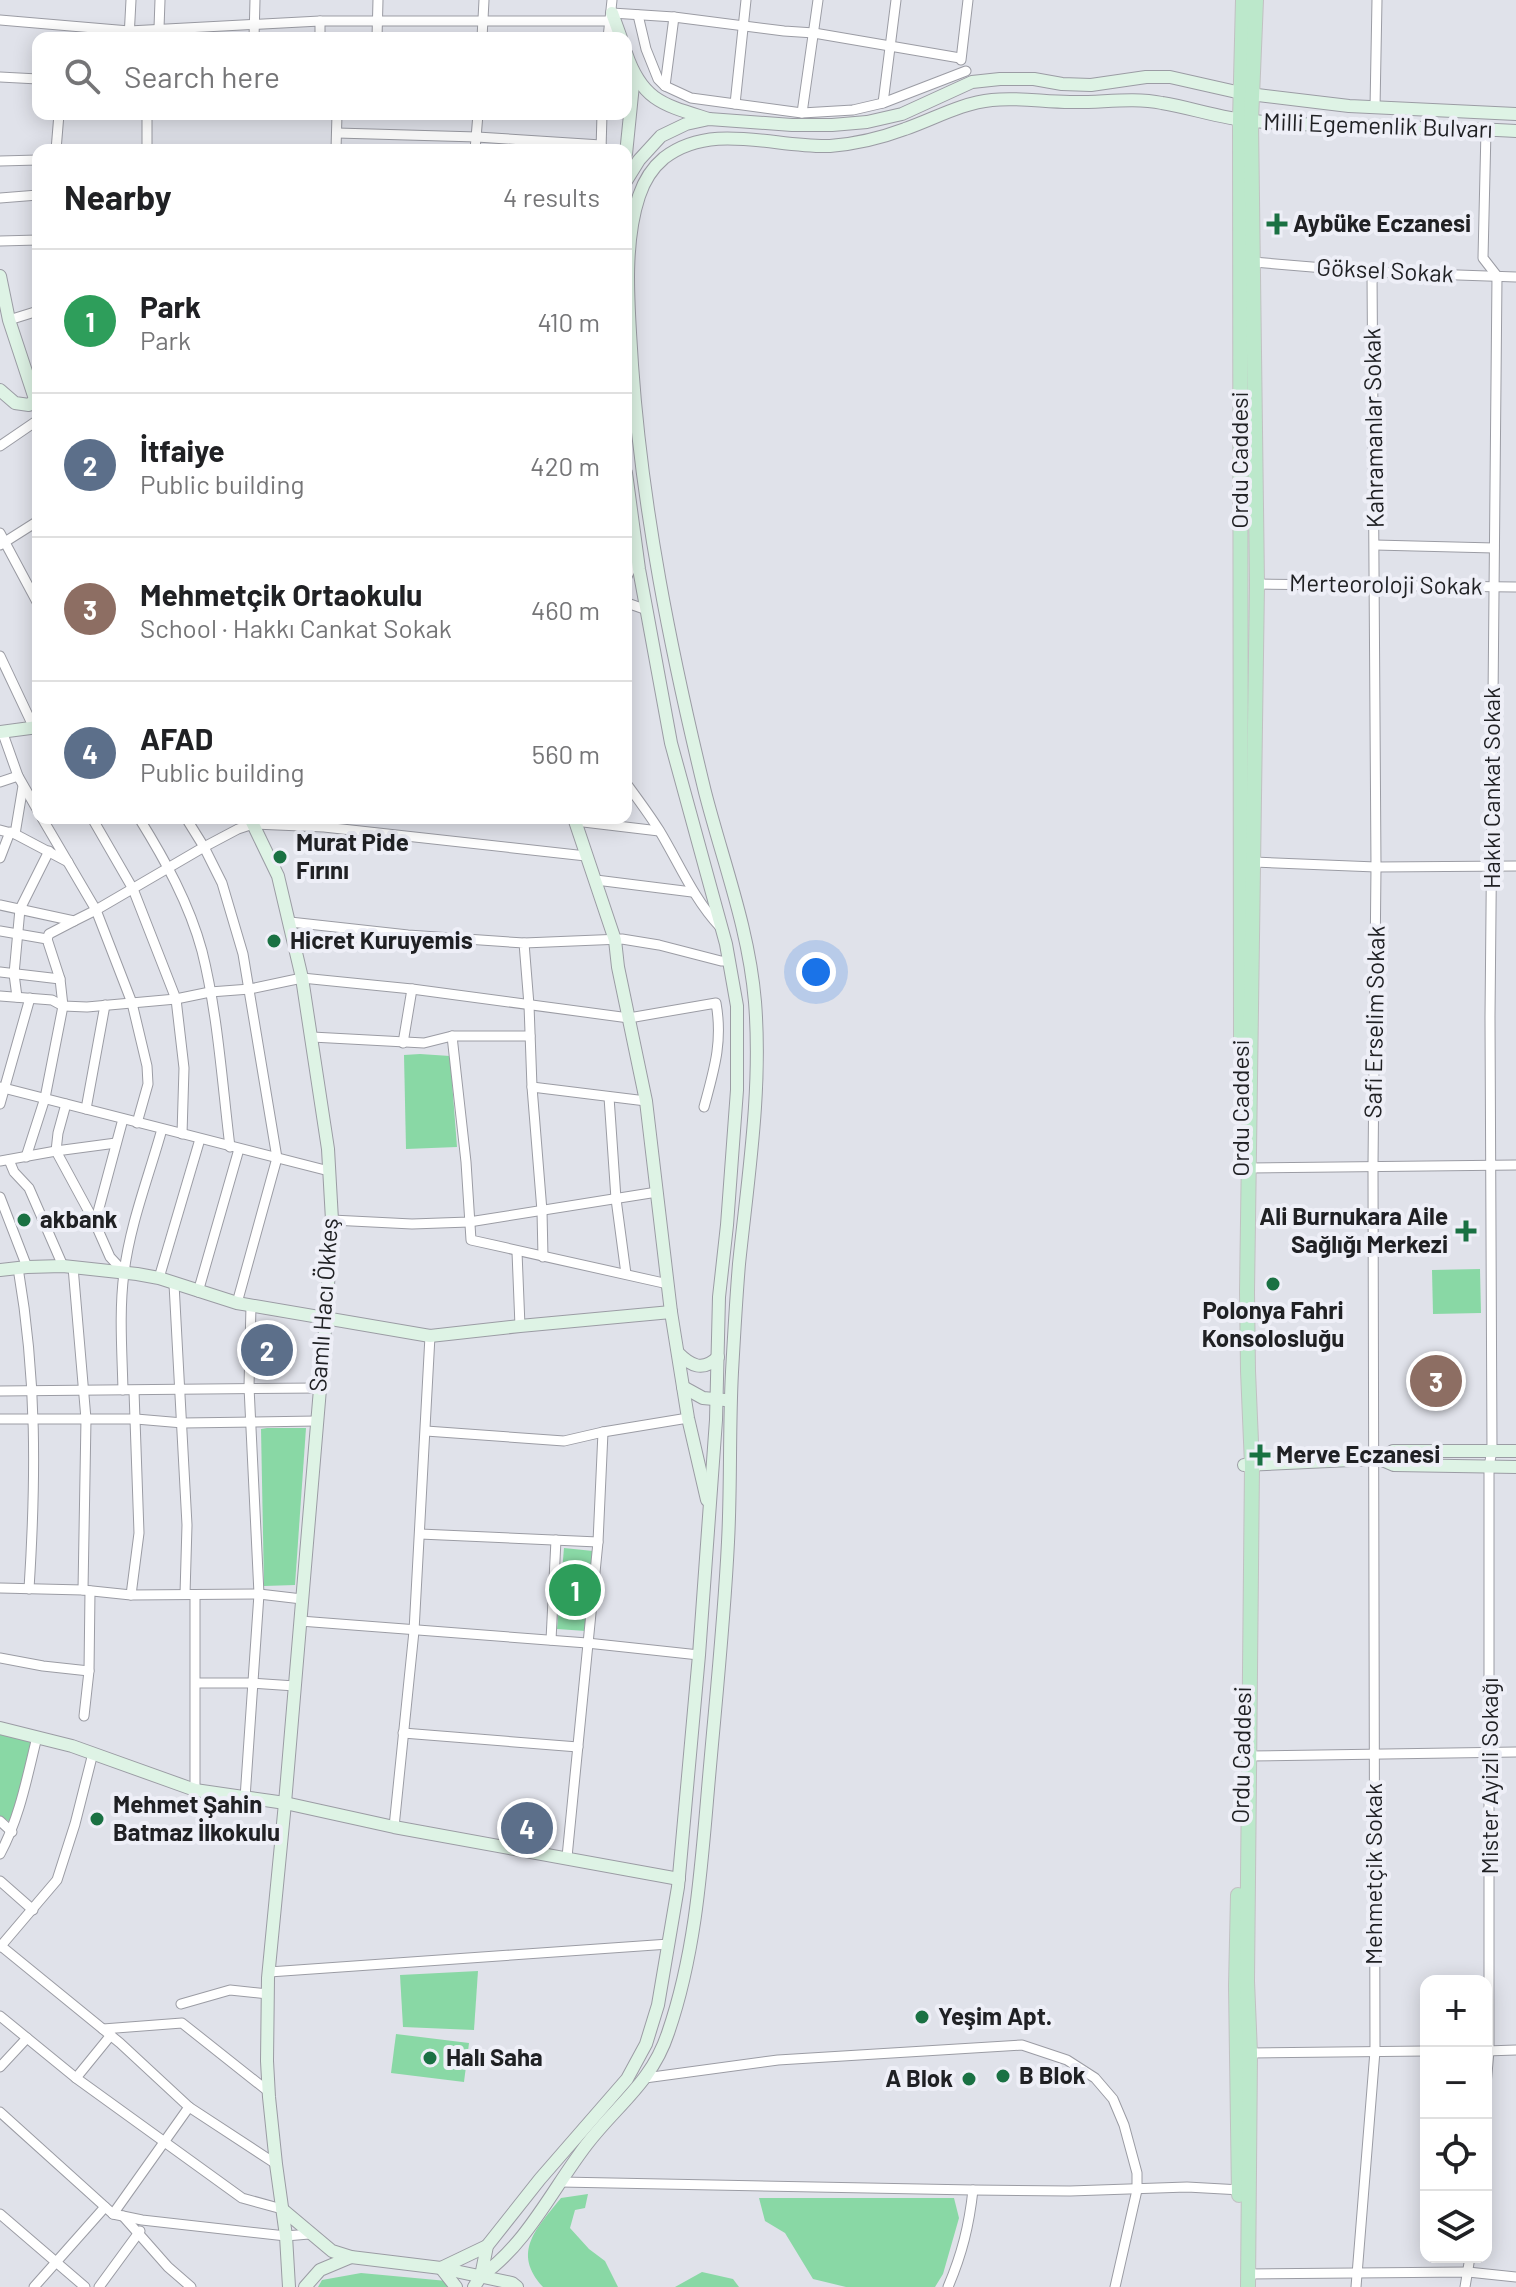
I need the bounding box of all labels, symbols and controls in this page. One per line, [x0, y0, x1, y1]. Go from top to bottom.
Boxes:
search box [32, 32, 632, 120]
icon: search [60, 54, 104, 98]
text: Search here [124, 58, 280, 94]
street label: Milli Egemenlik Bulvarı [1263, 106, 1493, 143]
text: Nearby [64, 176, 172, 217]
text: 4 results [503, 181, 600, 212]
place label: Aybüke Eczanesi [1293, 208, 1471, 237]
marker: Aybüke Eczanesi [1268, 215, 1286, 233]
street label: Göksel Sokak [1316, 251, 1454, 288]
text: Park [140, 288, 201, 324]
text: 1 [85, 306, 95, 337]
text: 410 m [538, 306, 600, 337]
text: Park [140, 324, 191, 355]
street label: Kahramanlar Sokak [1356, 328, 1389, 528]
street label: Ordu Caddesi [1224, 391, 1253, 529]
text: İtfaiye [140, 432, 225, 468]
text: 2 [83, 450, 97, 481]
text: 420 m [530, 450, 600, 481]
text: Public building [140, 468, 304, 499]
street label: Merteoroloji Sokak [1289, 567, 1483, 600]
text: Mehmetçik Ortaokulu [140, 576, 422, 612]
text: 3 [83, 594, 97, 625]
text: 460 m [531, 594, 600, 625]
text: School · Hakkı Cankat Sokak [140, 612, 452, 643]
street label: Hakkı Cankat Sokak [1476, 687, 1505, 889]
text: AFAD [140, 720, 213, 756]
text: 4 [82, 738, 98, 769]
text: 560 m [532, 738, 600, 769]
text: Public building [140, 756, 304, 787]
place label: Murat Pide Fırını [296, 827, 409, 884]
marker: Murat Pide Fırını [271, 848, 289, 866]
place label: Hicret Kuruyemis [290, 925, 473, 954]
street label: Safi Erselim Sokak [1357, 925, 1390, 1119]
marker: Hicret Kuruyemis [265, 932, 283, 950]
your location [796, 952, 836, 992]
street label: Ordu Caddesi [1225, 1039, 1254, 1177]
place label: Ali Burnukara Aile Sağlığı Merkezi [1259, 1201, 1448, 1258]
place label: akbank [40, 1204, 118, 1233]
marker: akbank [15, 1211, 33, 1229]
street label: Samlı Hacı Ökkeş [302, 1217, 343, 1393]
marker: Ali Burnukara Aile Sağlığı Merkezi [1455, 1220, 1477, 1242]
marker: Polonya Fahri Konsolosluğu [1264, 1275, 1282, 1293]
place label: Polonya Fahri Konsolosluğu [1202, 1295, 1344, 1352]
pin: 2 [241, 1320, 293, 1380]
pin: 3 [1410, 1351, 1462, 1411]
place label: Merve Eczanesi [1276, 1439, 1440, 1468]
marker: Merve Eczanesi [1251, 1446, 1269, 1464]
pin: 1 [549, 1560, 601, 1620]
street label: Mister Ayizli Sokağı [1474, 1678, 1503, 1874]
street label: Ordu Caddesi [1225, 1686, 1256, 1824]
street label: Mehmetçik Sokak [1358, 1783, 1387, 1965]
place label: Mehmet Şahin Batmaz İlkokulu [113, 1789, 280, 1846]
pin: 4 [501, 1798, 553, 1858]
marker: Mehmet Şahin Batmaz İlkokulu [88, 1810, 106, 1828]
map controls [1420, 1975, 1492, 2263]
button: + [1420, 1975, 1492, 2047]
place label: Yeşim Apt. [938, 2001, 1052, 2030]
marker: Yeşim Apt. [913, 2008, 931, 2026]
place label: Halı Saha [446, 2042, 543, 2071]
button: − [1420, 2047, 1492, 2119]
marker: Halı Saha [421, 2049, 439, 2067]
place label: B Blok [1019, 2060, 1086, 2089]
place label: A Blok [885, 2063, 953, 2092]
marker: B Blok [994, 2067, 1012, 2085]
marker: A Blok [960, 2070, 978, 2088]
button: locate [1420, 2119, 1492, 2191]
button: layers [1420, 2191, 1492, 2263]

